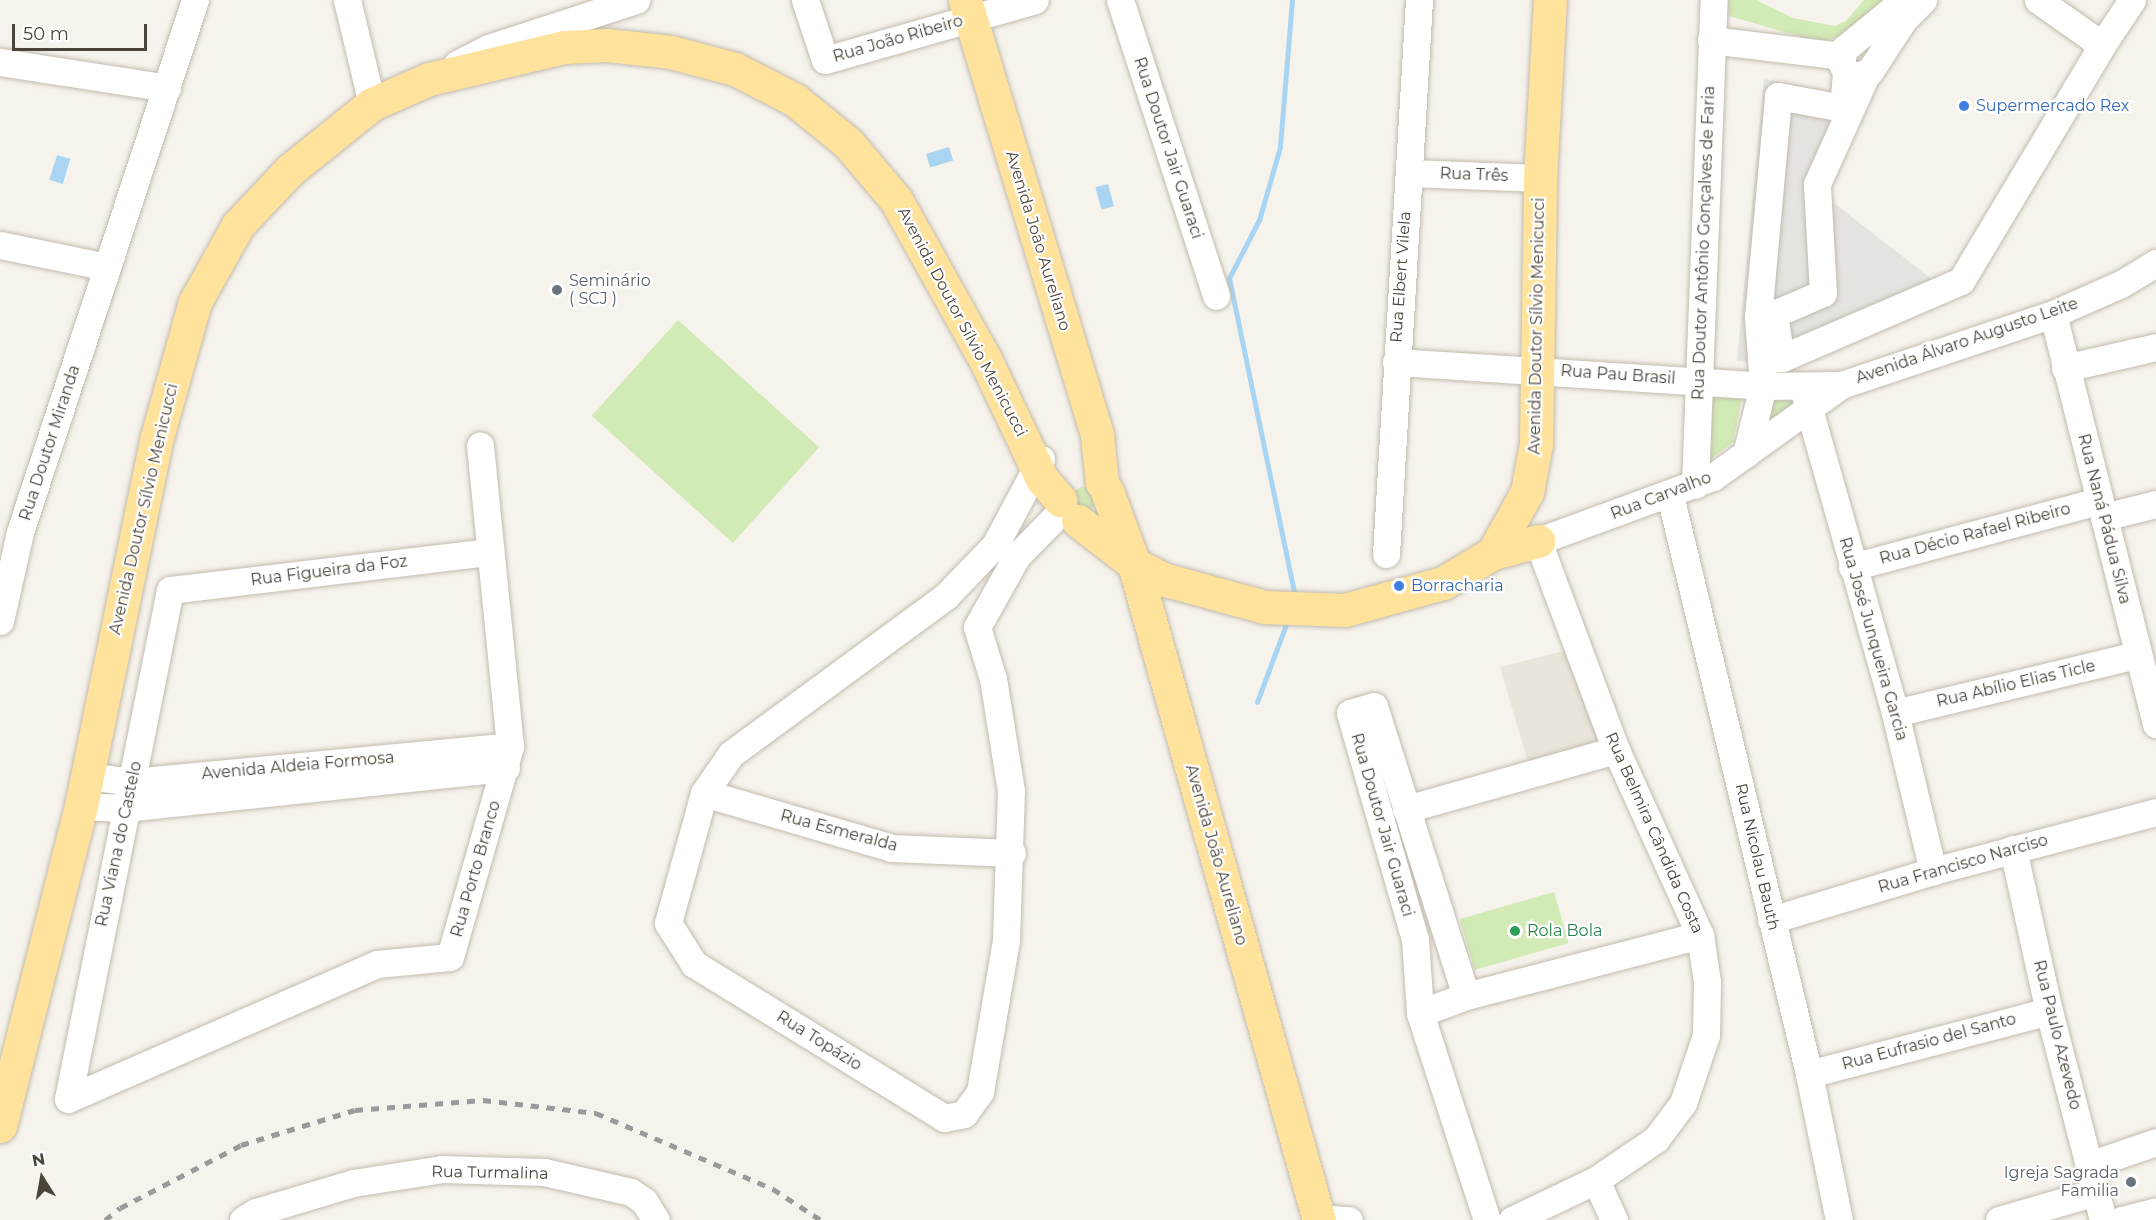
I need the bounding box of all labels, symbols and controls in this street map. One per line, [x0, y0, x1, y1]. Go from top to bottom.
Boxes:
street label: Rua João Ribeiro [831, 11, 965, 67]
scale bar [15, 12, 150, 50]
text: 50 m [23, 23, 69, 45]
street label: Rua Doutor Jair Guaraci [1129, 55, 1207, 241]
street label: Rua Doutor Antônio Gonçalves de Faria [1689, 85, 1719, 401]
place label: Supermercado Rex [1976, 96, 2129, 116]
marker: Supermercado Rex [1957, 99, 1971, 113]
street label: Avenida João Aureliano [1001, 149, 1075, 333]
street label: Rua Três [1439, 164, 1509, 186]
street label: Avenida Doutor Sílvio Menicucci [1525, 197, 1549, 455]
street label: Avenida Doutor Sílvio Menicucci [893, 204, 1031, 440]
street label: Rua Elbert Vilela [1387, 211, 1415, 343]
place label: Seminário ( SCJ ) [569, 271, 651, 309]
marker: Seminário ( SCJ ) [550, 283, 564, 297]
street label: Avenida Álvaro Augusto Leite [1853, 294, 2081, 388]
street label: Rua Pau Brasil [1560, 361, 1676, 389]
street label: Rua Doutor Miranda [16, 363, 84, 523]
street label: Avenida Doutor Sílvio Menicucci [106, 382, 182, 636]
street label: Rua Naná Pádua Silva [2074, 432, 2134, 606]
street label: Rua Carvalho [1608, 468, 1714, 524]
street label: Rua Décio Rafael Ribeiro [1877, 499, 2073, 569]
street label: Rua José Junqueira Garcia [1835, 535, 1911, 743]
street label: Rua Figueira da Foz [249, 552, 409, 590]
place label: Borracharia [1411, 576, 1504, 596]
marker: Borracharia [1392, 579, 1406, 593]
street label: Rua Abílio Elias Ticle [1935, 656, 2097, 712]
street label: Rua Belmira Cândida Costa [1601, 729, 1707, 937]
street label: Rua Doutor Jair Guaraci [1347, 731, 1417, 919]
street label: Avenida Aldeia Formosa [201, 748, 395, 784]
street label: Rua Viana do Castelo [92, 759, 146, 929]
street label: Avenida João Aureliano [1181, 762, 1251, 948]
street label: Rua Nicolau Bauth [1731, 782, 1783, 932]
street label: Rua Porto Branco [447, 798, 505, 940]
street label: Rua Esmeralda [778, 806, 900, 856]
street label: Rua Francisco Narciso [1876, 831, 2050, 897]
place label: Rola Bola [1527, 921, 1602, 941]
marker: Rola Bola [1508, 924, 1522, 938]
street label: Rua Paulo Azevedo [2029, 958, 2085, 1112]
street label: Rua Topázio [773, 1007, 865, 1075]
street label: Rua Eufrasio del Santo [1840, 1009, 2018, 1075]
north arrow [12, 1148, 72, 1208]
text: N [30, 1149, 47, 1170]
street label: Rua Turmalina [431, 1162, 549, 1184]
place label: Igreja Sagrada Familia [2004, 1163, 2119, 1201]
marker: Igreja Sagrada Familia [2124, 1175, 2138, 1189]

